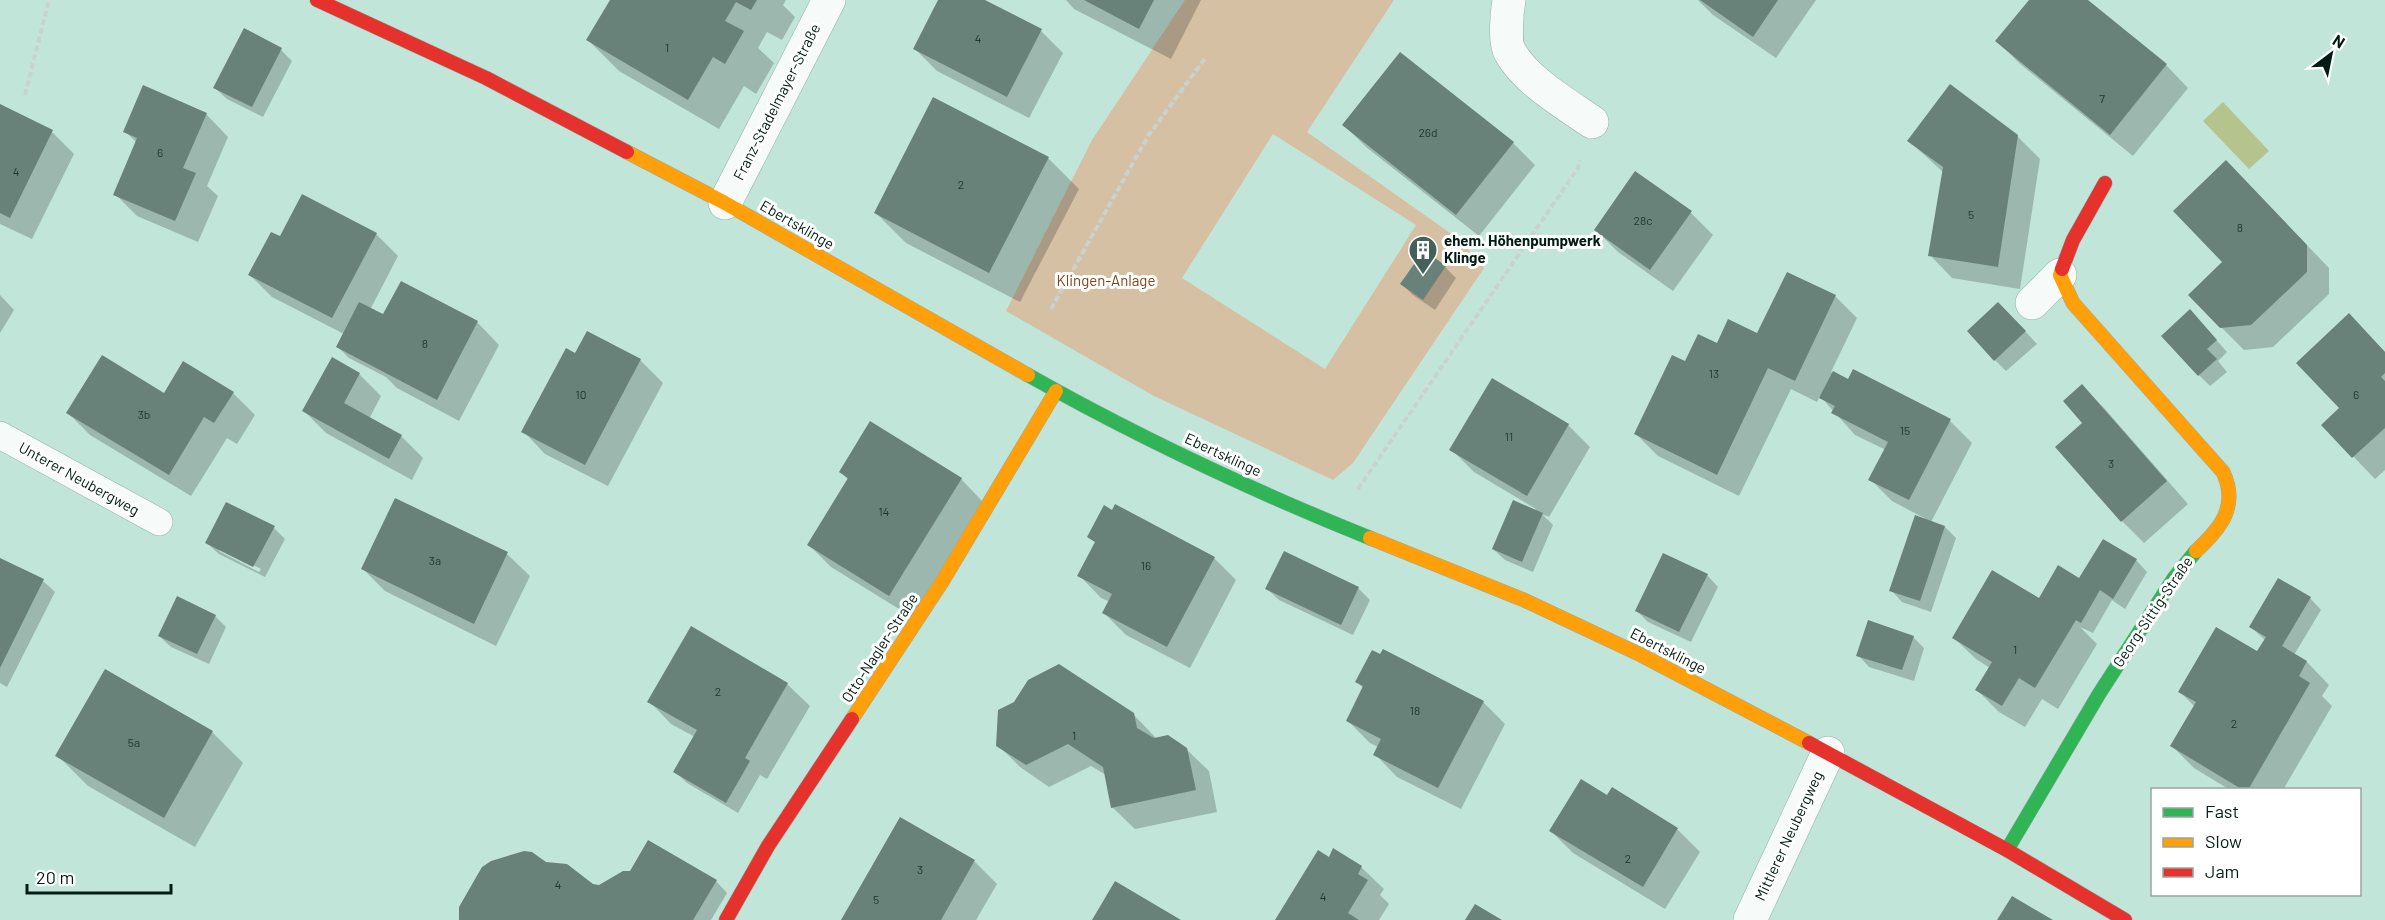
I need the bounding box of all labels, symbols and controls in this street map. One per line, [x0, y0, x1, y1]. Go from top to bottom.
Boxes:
street label: Franz-Stadelmayer-Straße [729, 20, 823, 183]
north arrow [2301, 24, 2361, 84]
text: N [2330, 30, 2349, 52]
house number: 4 [975, 31, 981, 45]
house number: 1 [665, 40, 669, 54]
house number: 7 [2099, 91, 2105, 105]
house number: 26d [1418, 125, 1438, 139]
house number: 6 [157, 145, 163, 159]
house number: 4 [13, 164, 19, 178]
house number: 2 [958, 177, 964, 191]
street label: Ebertsklinge [757, 196, 838, 253]
house number: 5 [1968, 207, 1974, 221]
house number: 28c [1634, 213, 1652, 227]
house number: 8 [2237, 220, 2243, 234]
place label: ehem. Höhenpumpwerk Klinge [1444, 231, 1601, 266]
building icon: ehem. Höhenpumpwerk Klinge [1407, 234, 1439, 276]
park label: Klingen-Anlage [1057, 271, 1155, 289]
house number: 8 [422, 336, 428, 350]
house number: 13 [1709, 366, 1719, 380]
house number: 10 [576, 387, 586, 401]
house number: 6 [2353, 387, 2359, 401]
house number: 3b [138, 407, 150, 421]
house number: 15 [1900, 423, 1910, 437]
street label: Ebertsklinge [1182, 429, 1265, 480]
house number: 11 [1505, 429, 1513, 443]
street label: Unterer Neubergweg [16, 438, 143, 519]
house number: 3 [2108, 456, 2114, 470]
house number: 14 [879, 504, 889, 518]
house number: 3a [429, 553, 441, 567]
street label: Georg-Sittig-Straße [2109, 553, 2196, 670]
house number: 16 [1141, 558, 1151, 572]
street label: Otto-Nagler-Straße [837, 590, 921, 705]
street label: Ebertsklinge [1628, 623, 1709, 677]
house number: 1 [2013, 642, 2017, 656]
house number: 2 [715, 684, 721, 698]
house number: 18 [1410, 703, 1420, 717]
house number: 2 [2231, 716, 2237, 730]
house number: 1 [1072, 728, 1076, 742]
house number: 5a [128, 735, 140, 749]
street label: Mittlerer Neubergweg [1750, 768, 1826, 903]
legend [2151, 788, 2361, 896]
text: Fast [2205, 800, 2239, 822]
text: Slow [2205, 830, 2242, 852]
house number: 2 [1625, 851, 1631, 865]
scale bar [27, 857, 171, 895]
text: Jam [2205, 860, 2239, 882]
house number: 3 [917, 862, 923, 876]
text: 20 m [36, 866, 74, 888]
house number: 4 [555, 877, 561, 891]
house number: 4 [1320, 889, 1326, 903]
house number: 5 [873, 892, 879, 906]

